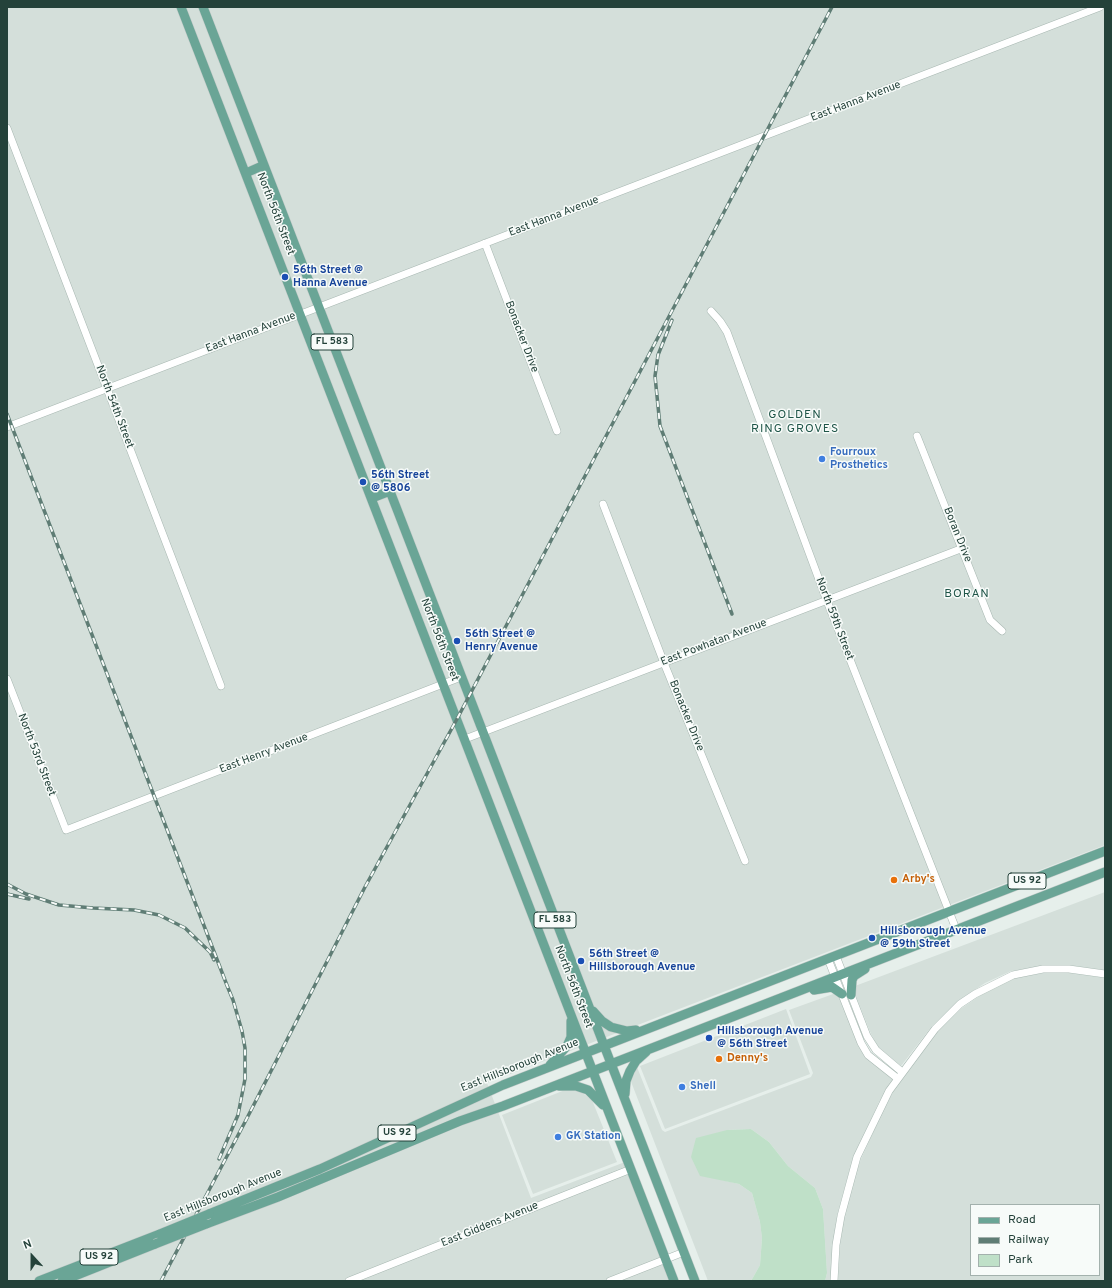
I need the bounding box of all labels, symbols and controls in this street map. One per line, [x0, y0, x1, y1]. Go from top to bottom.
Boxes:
street label: East Hanna Avenue [809, 79, 903, 125]
street label: North 56th Street [253, 171, 297, 257]
street label: East Hanna Avenue [507, 194, 601, 240]
place label: 56th Street @ Hanna Avenue [293, 264, 368, 290]
marker: 56th Street @ Hanna Avenue [280, 272, 290, 282]
street label: Bonacker Drive [501, 299, 541, 375]
street label: East Hanna Avenue [204, 310, 298, 356]
road number: FL 583 [311, 334, 353, 350]
street label: North 54th Street [92, 364, 136, 450]
district label: GOLDEN RING GROVES [751, 409, 839, 437]
place label: Fourroux Prosthetics [830, 446, 888, 472]
marker: Fourroux Prosthetics [817, 454, 827, 464]
place label: 56th Street @ 5806 [371, 469, 429, 495]
marker: 56th Street @ 5806 [358, 477, 368, 487]
street label: Boran Drive [940, 506, 974, 564]
street label: North 59th Street [812, 576, 856, 662]
district label: BORAN [944, 588, 990, 602]
street label: North 56th Street [417, 597, 461, 683]
street label: East Powhatan Avenue [659, 617, 769, 669]
place label: 56th Street @ Henry Avenue [465, 628, 538, 654]
marker: 56th Street @ Henry Avenue [452, 636, 462, 646]
street label: Bonacker Drive [666, 678, 706, 754]
street label: North 53rd Street [14, 712, 58, 798]
street label: East Henry Avenue [218, 731, 310, 777]
place label: Arby's [902, 873, 935, 887]
road number: US 92 [1008, 873, 1046, 889]
marker: Arby's [889, 875, 899, 885]
road number: FL 583 [534, 912, 576, 928]
place label: Hillsborough Avenue @ 59th Street [880, 925, 986, 951]
marker: Hillsborough Avenue @ 59th Street [867, 933, 877, 943]
street label: North 56th Street [551, 944, 595, 1030]
place label: 56th Street @ Hillsborough Avenue [589, 948, 695, 974]
marker: 56th Street @ Hillsborough Avenue [576, 956, 586, 966]
place label: Hillsborough Avenue @ 56th Street [717, 1025, 823, 1051]
marker: Hillsborough Avenue @ 56th Street [704, 1033, 714, 1043]
street label: East Hillsborough Avenue [459, 1036, 581, 1096]
place label: Denny's [727, 1052, 768, 1066]
marker: Denny's [714, 1054, 724, 1064]
place label: Shell [690, 1080, 716, 1094]
marker: Shell [677, 1082, 687, 1092]
road number: US 92 [378, 1125, 416, 1141]
place label: GK Station [566, 1130, 621, 1144]
marker: GK Station [553, 1132, 563, 1142]
street label: East Hillsborough Avenue [162, 1166, 284, 1226]
street label: East Giddens Avenue [440, 1199, 540, 1251]
legend [970, 1204, 1100, 1276]
text: Road [1008, 1212, 1036, 1228]
text: Railway [1008, 1232, 1049, 1248]
north arrow [12, 1236, 52, 1276]
text: N [22, 1237, 34, 1253]
road number: US 92 [80, 1249, 118, 1265]
text: Park [1008, 1252, 1033, 1268]

